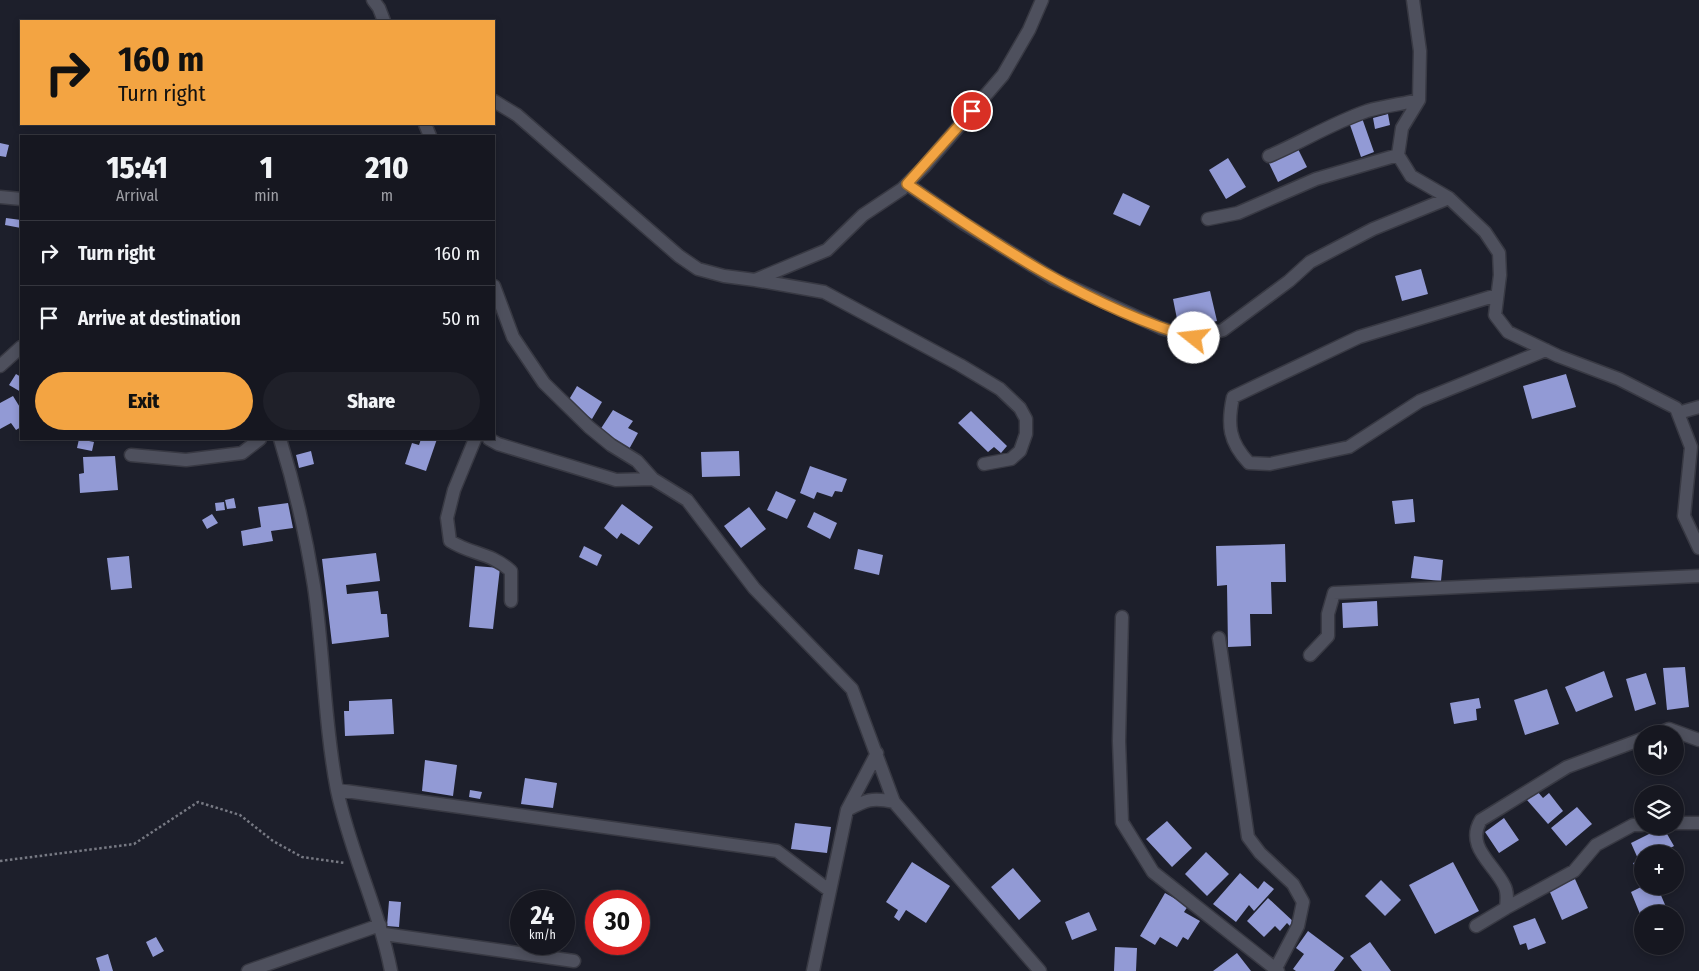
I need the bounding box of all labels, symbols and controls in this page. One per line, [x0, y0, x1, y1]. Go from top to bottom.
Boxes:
text: 160 m [118, 38, 204, 80]
icon: right [35, 40, 100, 105]
text: Turn right [118, 80, 206, 107]
pin [951, 90, 993, 132]
icon: arrive [958, 97, 986, 125]
text: 15:41 [106, 150, 168, 186]
text: 1 [260, 150, 273, 186]
text: 210 [365, 150, 409, 186]
text: Arrival [116, 186, 158, 205]
text: min [254, 186, 279, 205]
text: m [381, 186, 393, 205]
icon: right [35, 239, 63, 267]
text: Turn right [78, 242, 155, 265]
text: 160 m [434, 242, 480, 265]
icon: arrive [35, 304, 63, 332]
text: Arrive at destination [78, 307, 241, 330]
text: 50 m [442, 307, 480, 330]
position arrow [1167, 311, 1219, 363]
button: Exit [35, 372, 253, 430]
button: Share [263, 372, 480, 430]
map controls [1634, 725, 1684, 955]
button: sound [1634, 725, 1684, 775]
button: layers [1634, 785, 1684, 835]
button: + [1634, 845, 1684, 895]
speed limit sign: 30 [585, 890, 650, 955]
text: 24 [531, 901, 554, 931]
button: − [1634, 905, 1684, 955]
text: km/h [529, 928, 556, 942]

